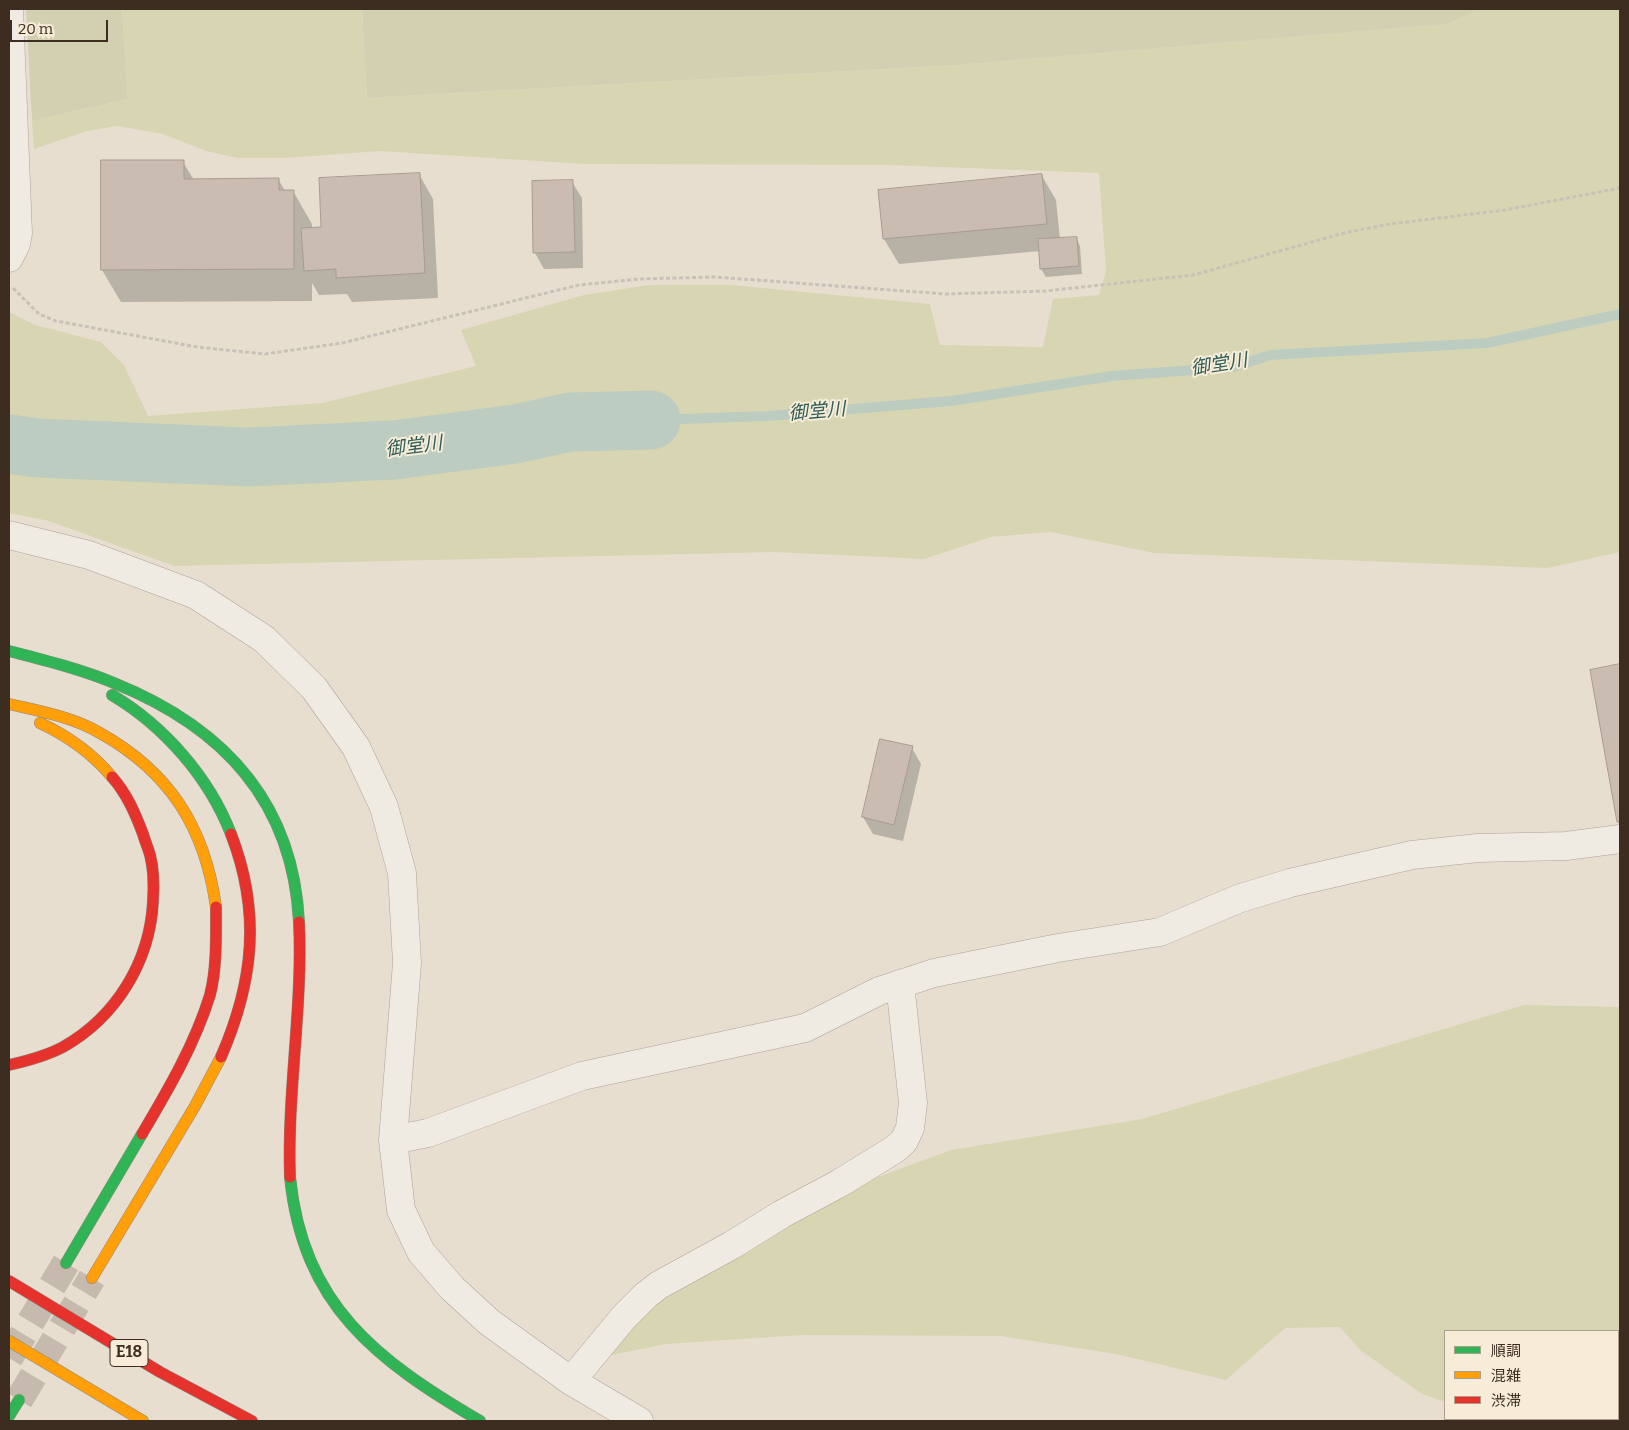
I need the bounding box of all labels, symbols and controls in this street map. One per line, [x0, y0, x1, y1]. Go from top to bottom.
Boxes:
scale bar [12, 10, 110, 42]
text: 20 m [18, 20, 53, 38]
water label: 御堂川 [1189, 349, 1249, 381]
water label: 御堂川 [788, 398, 846, 426]
water label: 御堂川 [384, 432, 444, 462]
legend [1444, 1330, 1619, 1420]
road number: E18 [110, 1340, 148, 1366]
text: 順調 [1491, 1342, 1521, 1360]
text: 混雑 [1491, 1367, 1521, 1385]
text: 渋滞 [1491, 1392, 1521, 1410]

